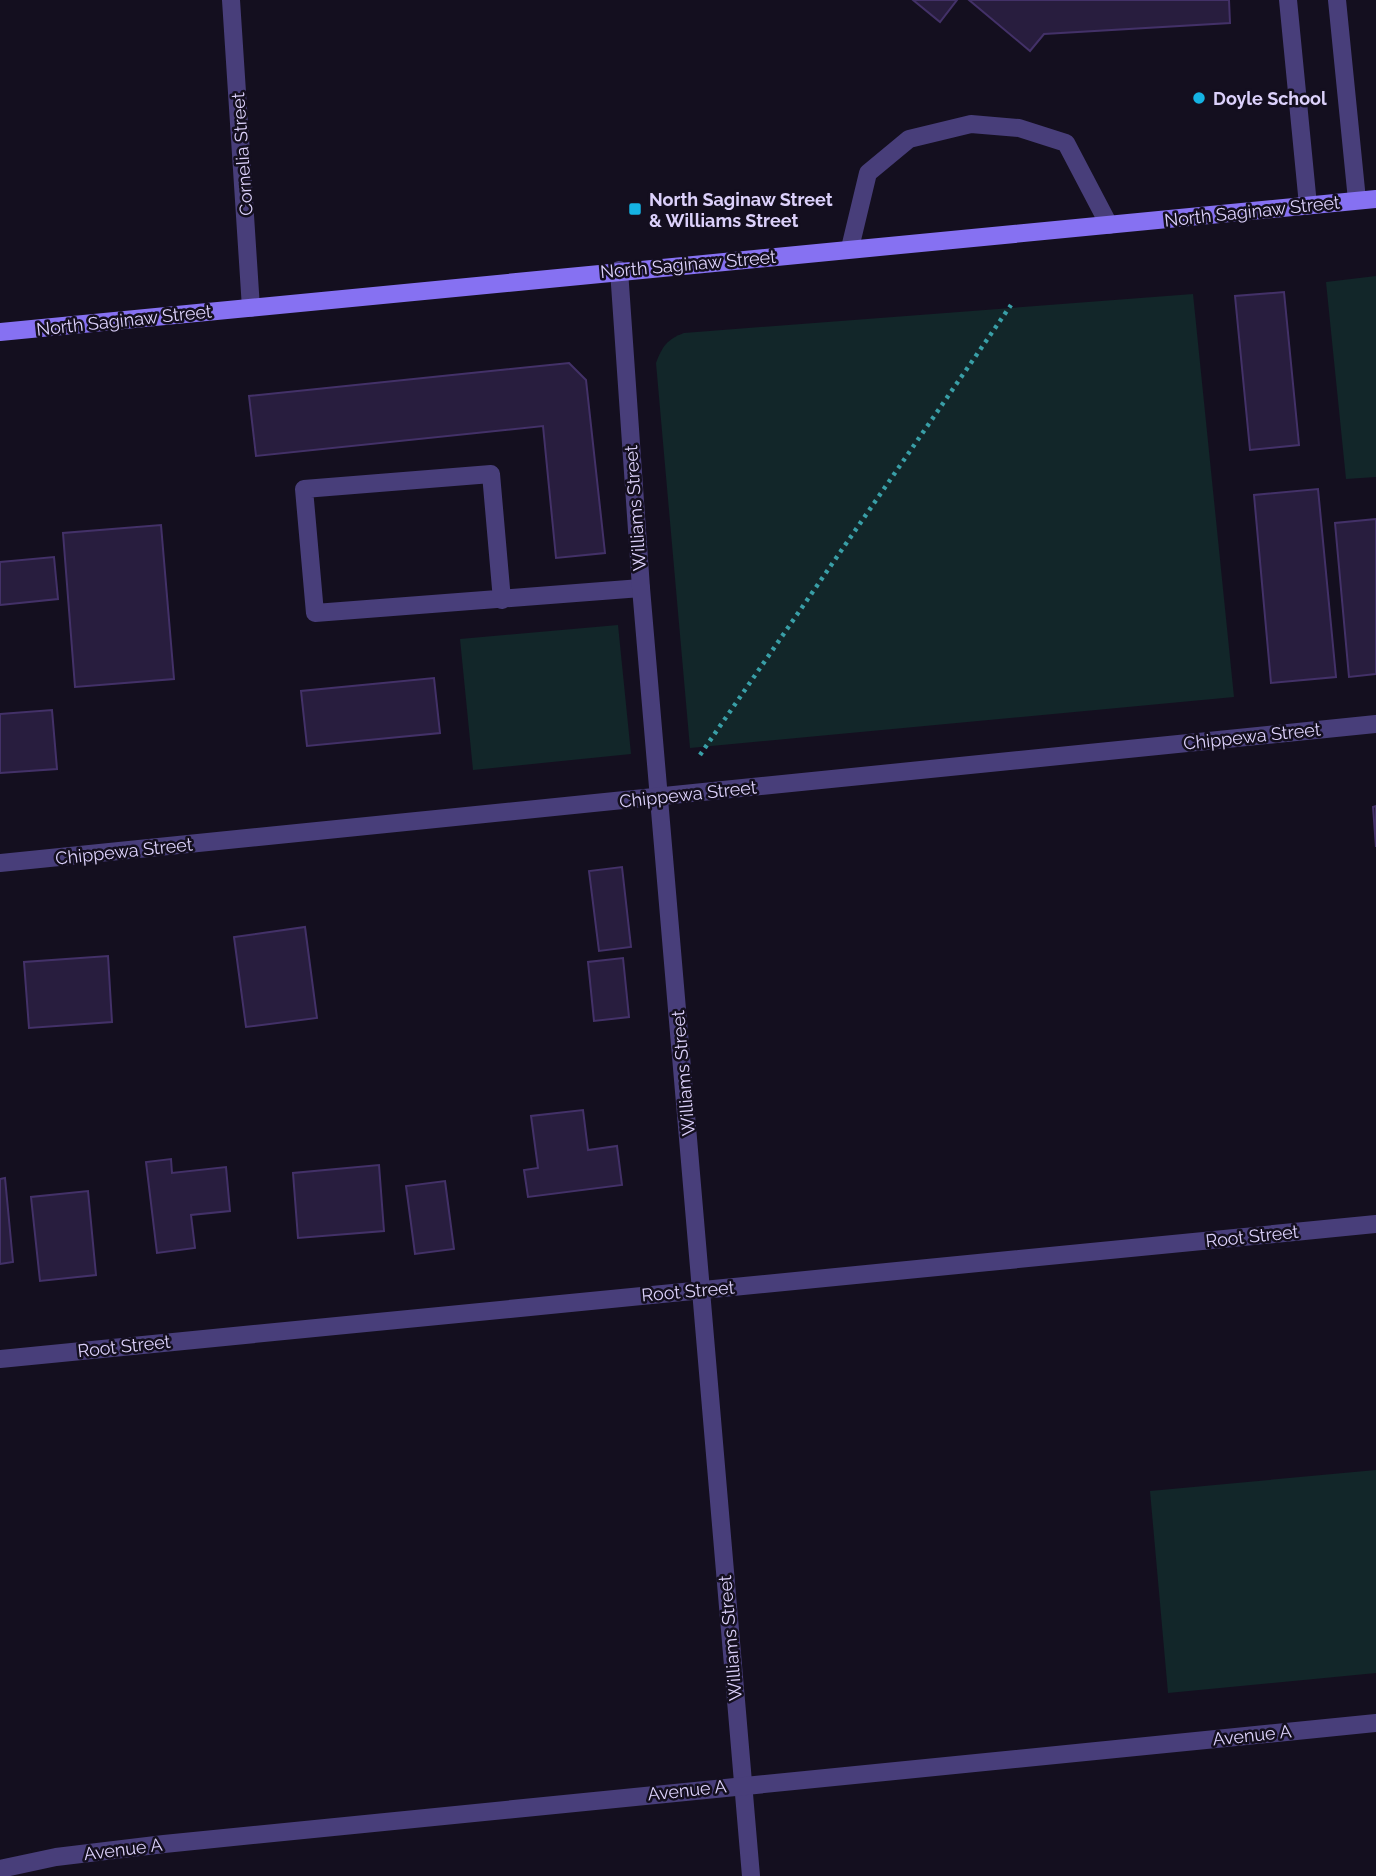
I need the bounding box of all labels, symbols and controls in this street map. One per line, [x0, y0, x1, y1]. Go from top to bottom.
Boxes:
place label: Doyle School [1213, 88, 1327, 109]
marker: Doyle School [1191, 90, 1207, 106]
street label: Cornelia Street [227, 92, 257, 216]
place label: North Saginaw Street & Williams Street [649, 189, 833, 231]
street label: North Saginaw Street [1163, 191, 1341, 231]
marker: North Saginaw Street & Williams Street [627, 201, 643, 217]
street label: North Saginaw Street [599, 246, 777, 282]
street label: North Saginaw Street [35, 300, 213, 340]
street label: Williams Street [620, 444, 650, 572]
street label: Chippewa Street [1182, 718, 1322, 754]
street label: Chippewa Street [618, 776, 758, 812]
street label: Chippewa Street [54, 833, 194, 869]
street label: Williams Street [667, 1009, 699, 1137]
street label: Root Street [1205, 1221, 1299, 1251]
street label: Root Street [641, 1276, 735, 1306]
street label: Root Street [77, 1331, 171, 1361]
street label: Williams Street [714, 1574, 746, 1702]
street label: Avenue A [1211, 1720, 1293, 1750]
street label: Avenue A [646, 1775, 728, 1805]
street label: Avenue A [82, 1834, 164, 1864]

